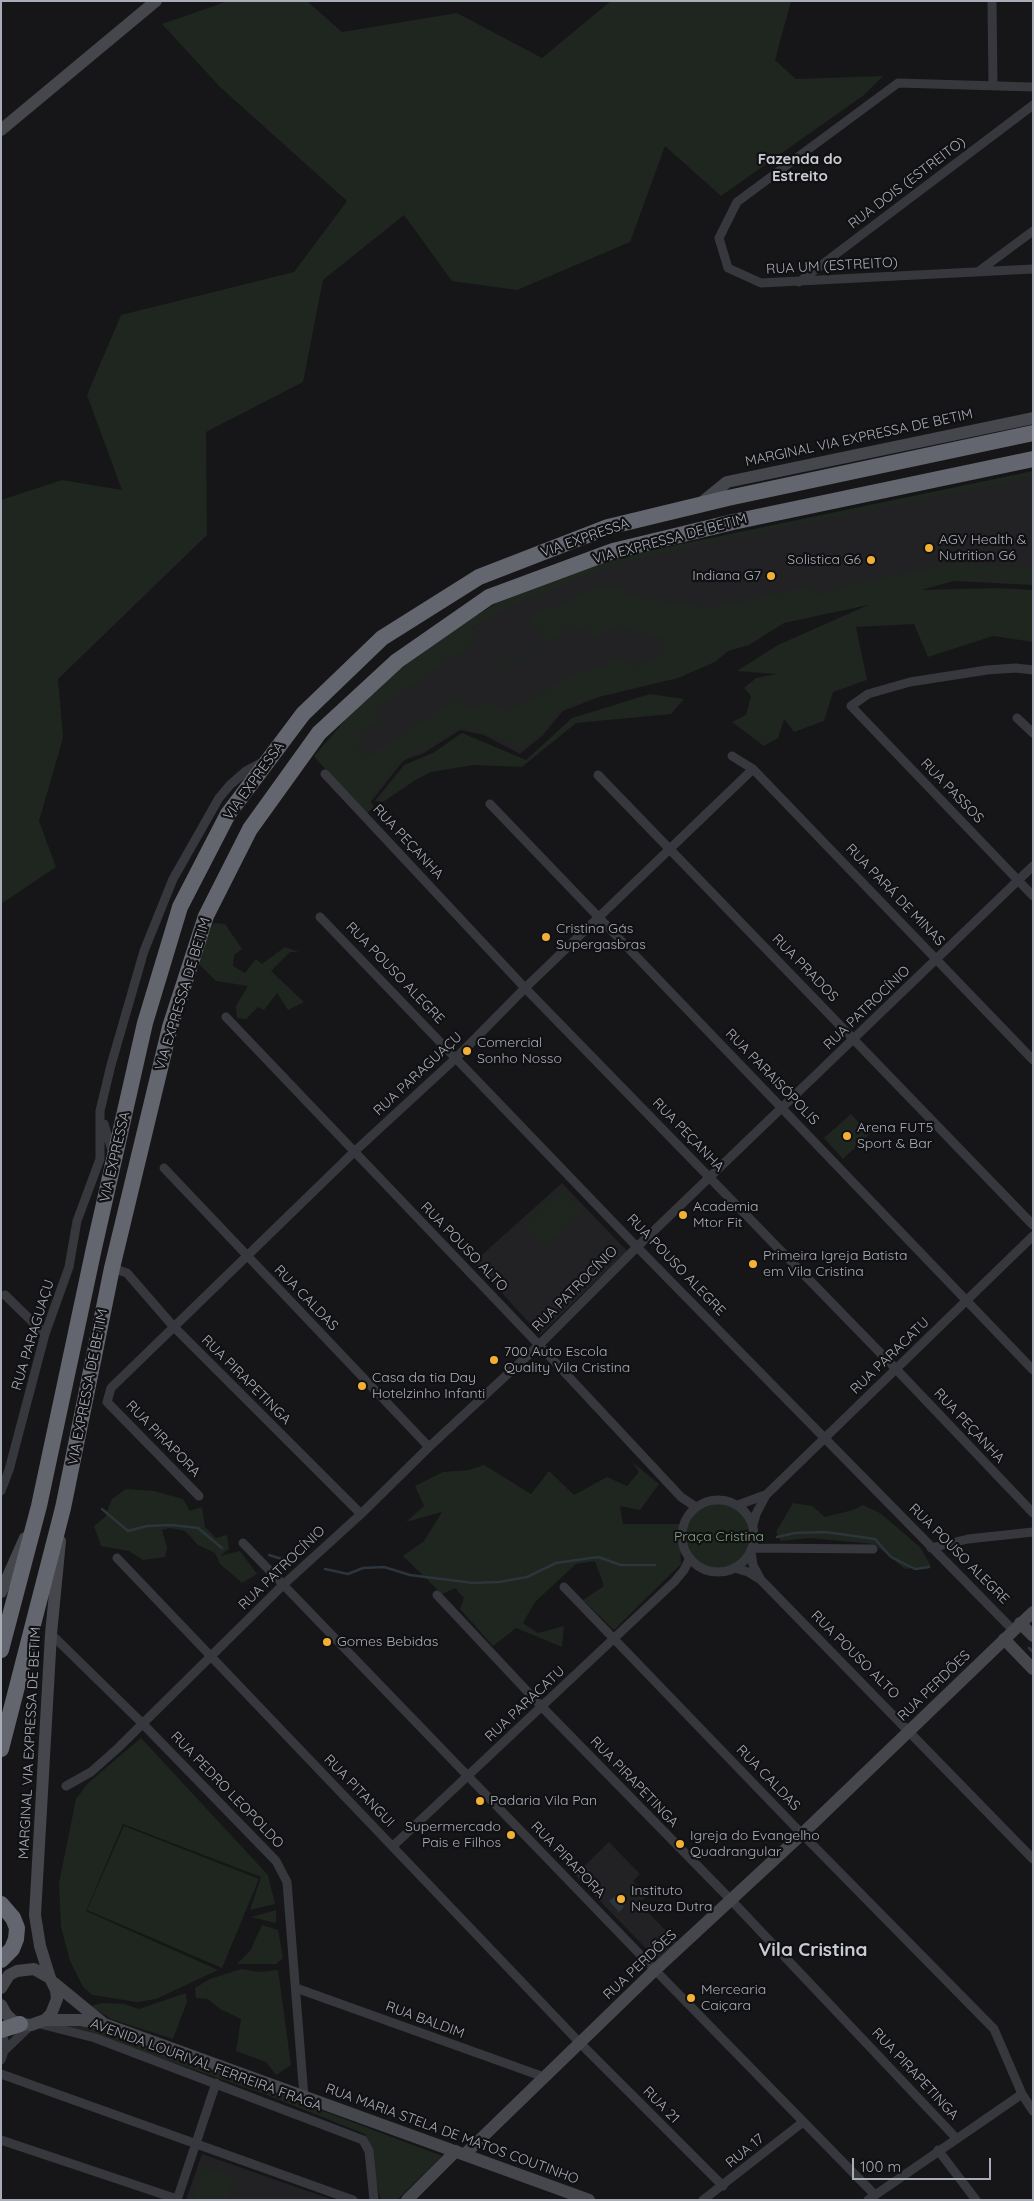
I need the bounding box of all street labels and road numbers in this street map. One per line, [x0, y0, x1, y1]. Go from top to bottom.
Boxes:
street label: RUA DOIS (ESTREITO) [845, 133, 969, 233]
street label: RUA UM (ESTREITO) [766, 254, 898, 278]
street label: MARGINAL VIA EXPRESSA DE BETIM [744, 406, 974, 470]
street label: VIA EXPRESSA DE BETIM [591, 510, 749, 568]
street label: VIA EXPRESSA [538, 515, 632, 561]
street label: VIA EXPRESSA [220, 739, 288, 823]
street label: RUA PASSOS [917, 755, 987, 827]
street label: RUA PEÇANHA [369, 801, 447, 883]
street label: RUA PARÁ DE MINAS [842, 841, 948, 949]
street label: VIA EXPRESSA DE BETIM [152, 916, 214, 1072]
street label: RUA POUSO ALEGRE [342, 919, 448, 1027]
street label: RUA PRADOS [769, 931, 841, 1005]
street label: RUA PATROCÍNIO [820, 962, 914, 1054]
street label: RUA PARAISÓPOLIS [722, 1025, 822, 1129]
street label: RUA PARAGUAÇU [370, 1029, 466, 1119]
street label: RUA PEÇANHA [649, 1095, 727, 1175]
street label: VIA EXPRESSA [96, 1110, 134, 1204]
street label: RUA POUSO ALTO [417, 1199, 511, 1295]
street label: RUA POUSO ALEGRE [623, 1211, 729, 1319]
street label: RUA PATROCÍNIO [529, 1243, 621, 1335]
street label: RUA CALDAS [271, 1262, 341, 1334]
street label: RUA PARAGUAÇU [8, 1278, 58, 1392]
street label: VIA EXPRESSA DE BETIM [65, 1307, 111, 1467]
street label: RUA PARACATU [847, 1314, 933, 1398]
street label: RUA PIRAPETINGA [198, 1332, 294, 1428]
street label: RUA PEÇANHA [930, 1385, 1008, 1467]
street label: RUA PIRAPORA [122, 1397, 204, 1481]
street label: RUA POUSO ALEGRE [905, 1500, 1013, 1608]
street label: RUA PATROCÍNIO [235, 1522, 329, 1614]
street label: RUA POUSO ALTO [807, 1607, 903, 1703]
street label: MARGINAL VIA EXPRESSA DE BETIM [16, 1626, 44, 1860]
street label: RUA PERDÕES [894, 1647, 974, 1725]
street label: RUA PARACATU [482, 1663, 568, 1745]
street label: RUA PEDRO LEOPOLDO [167, 1728, 287, 1852]
street label: RUA PIRAPETINGA [586, 1733, 682, 1831]
street label: RUA CALDAS [733, 1742, 803, 1814]
street label: RUA PITANGUI [320, 1751, 398, 1831]
street label: RUA PIRAPORA [527, 1818, 609, 1902]
street label: RUA PERDÕES [600, 1927, 680, 2003]
street label: RUA BALDIM [383, 1998, 467, 2042]
street label: AVENIDA LOURIVAL FERREIRA FRAGA [88, 2015, 324, 2115]
street label: RUA PIRAPETINGA [868, 2025, 962, 2123]
street label: RUA MARIA STELA DE MATOS COUTINHO [323, 2080, 581, 2188]
street label: RUA 21 [639, 2083, 683, 2127]
street label: RUA 17 [722, 2131, 768, 2171]

